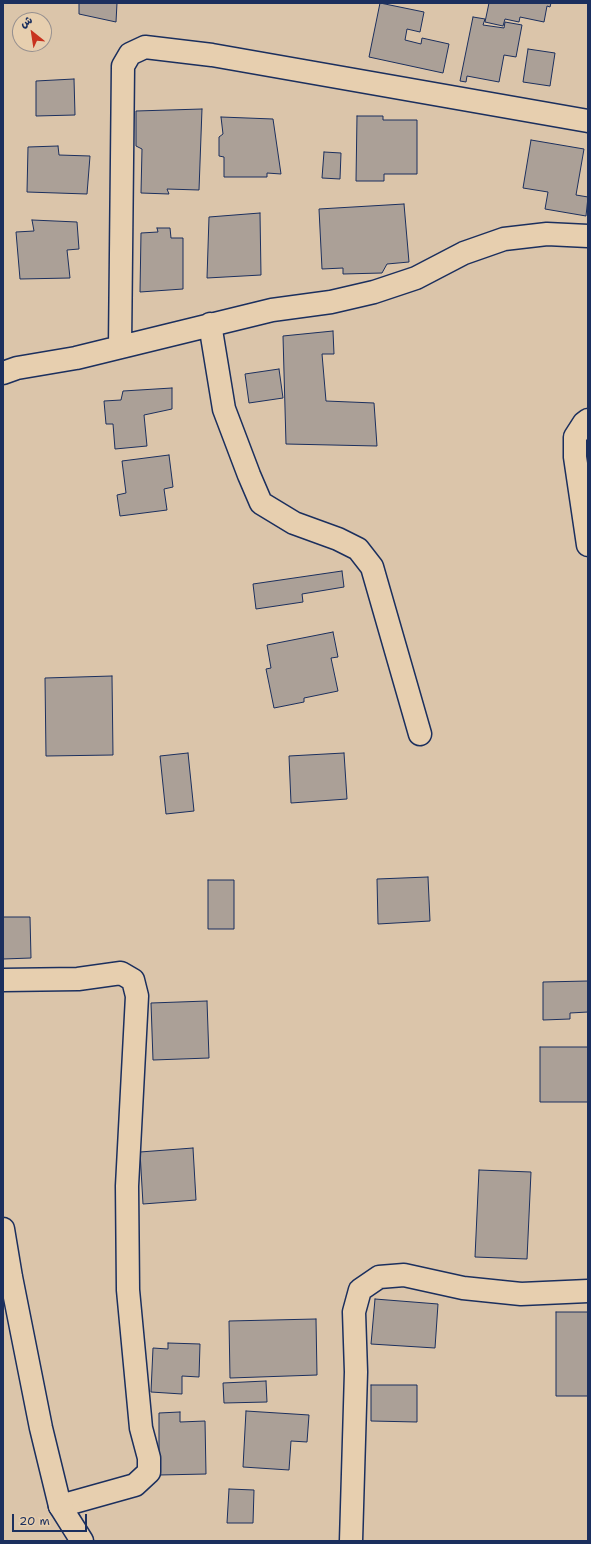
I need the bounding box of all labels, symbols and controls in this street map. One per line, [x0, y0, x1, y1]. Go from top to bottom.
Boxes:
north arrow [12, 12, 52, 52]
text: ش [17, 13, 35, 32]
scale bar [14, 1506, 89, 1532]
text: 20 m [19, 1513, 50, 1529]

